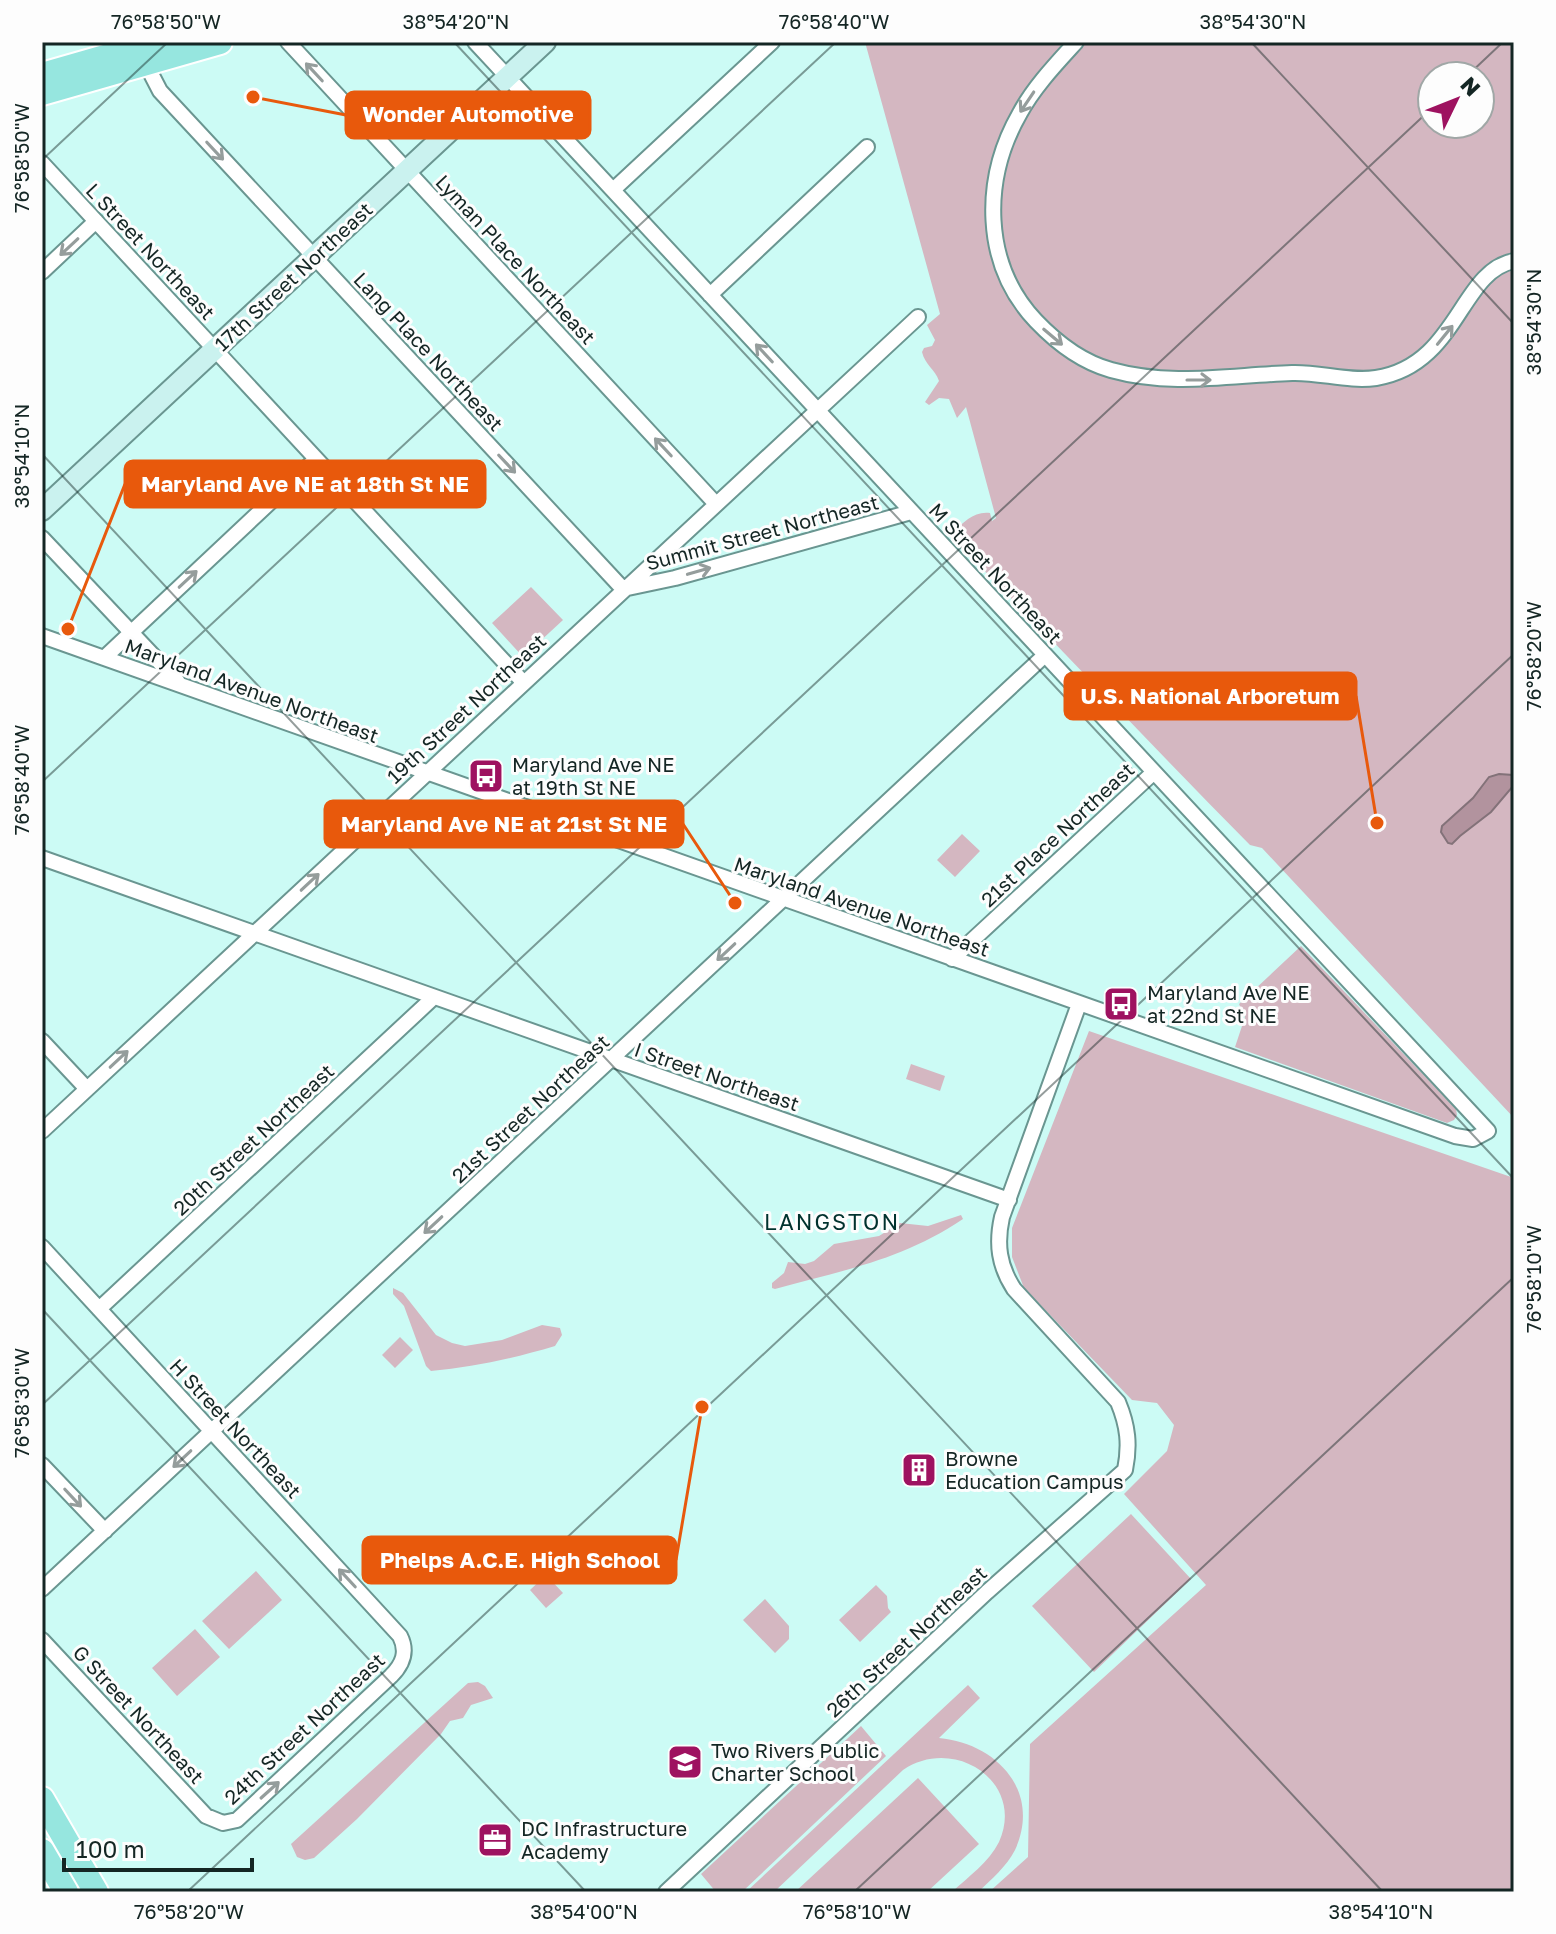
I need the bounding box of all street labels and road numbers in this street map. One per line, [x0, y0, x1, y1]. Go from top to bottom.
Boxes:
street label: Lyman Place Northeast [431, 169, 601, 349]
street label: L Street Northeast [82, 178, 220, 324]
street label: 17th Street Northeast [209, 197, 377, 355]
street label: Lang Place Northeast [349, 267, 509, 435]
street label: Summit Street Northeast [643, 489, 881, 575]
street label: M Street Northeast [925, 498, 1067, 648]
street label: 19th Street Northeast [382, 628, 550, 788]
street label: Maryland Avenue Northeast [122, 633, 382, 747]
street label: 21st Place Northeast [976, 757, 1138, 911]
street label: Maryland Avenue Northeast [731, 851, 993, 961]
street label: 21st Street Northeast [446, 1029, 614, 1187]
street label: I Street Northeast [631, 1037, 803, 1115]
street label: 20th Street Northeast [168, 1058, 338, 1220]
street label: H Street Northeast [165, 1353, 307, 1503]
street label: 26th Street Northeast [821, 1560, 991, 1722]
street label: G Street Northeast [69, 1640, 209, 1788]
street label: 24th Street Northeast [219, 1647, 389, 1809]

